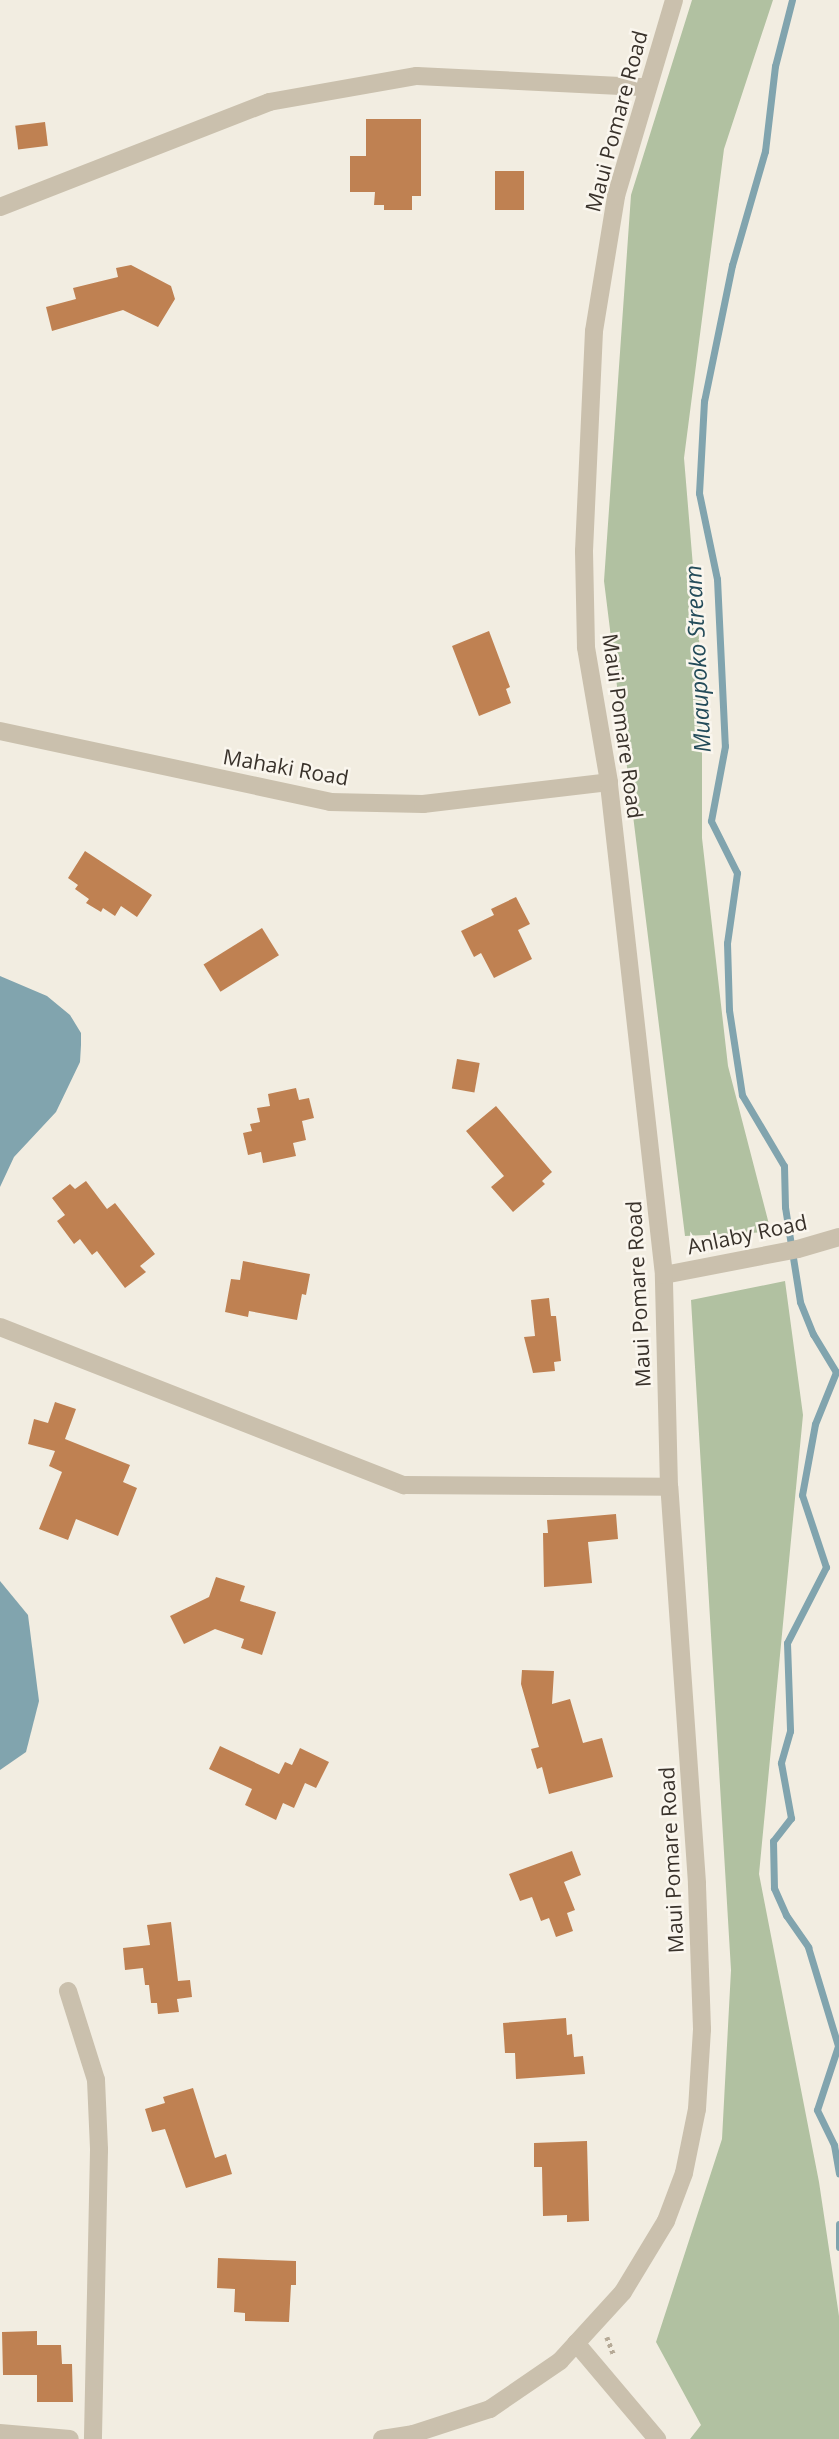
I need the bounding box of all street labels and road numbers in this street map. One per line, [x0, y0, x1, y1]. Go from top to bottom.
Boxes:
street label: Maui Pomare Road [580, 28, 652, 214]
street label: Maui Pomare Road [598, 632, 648, 820]
street label: Mahaki Road [221, 744, 351, 790]
street label: Maui Pomare Road [621, 1200, 655, 1388]
street label: Anlaby Road [685, 1209, 809, 1259]
street label: Maui Pomare Road [654, 1766, 688, 1954]

